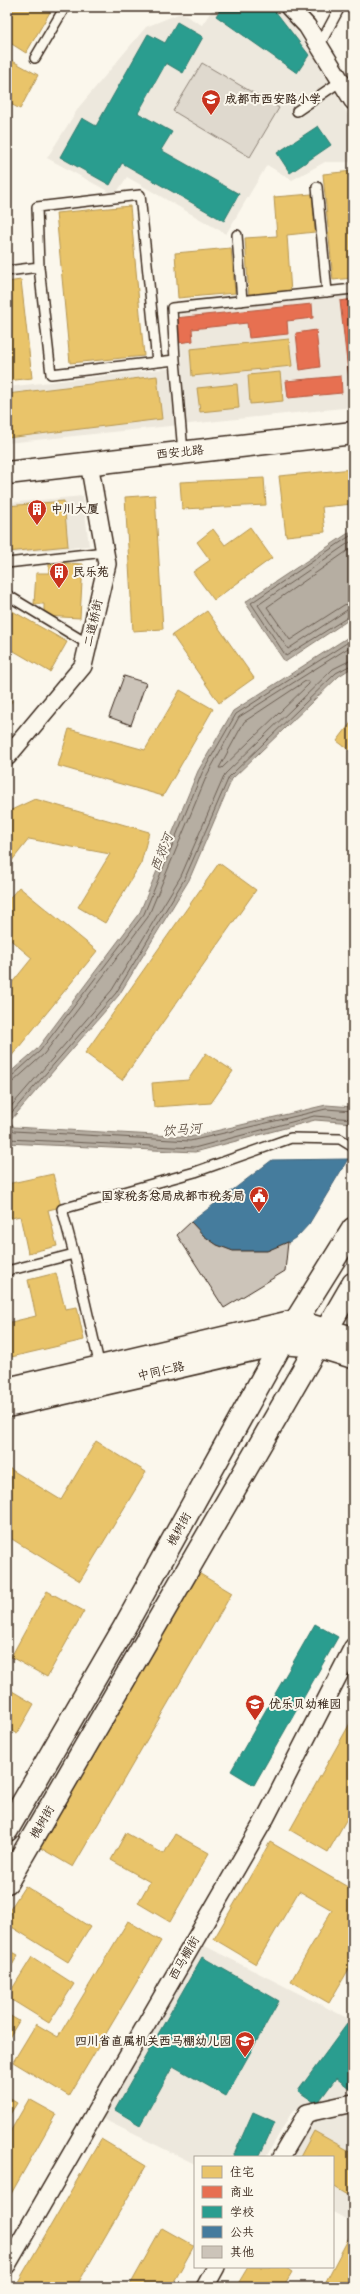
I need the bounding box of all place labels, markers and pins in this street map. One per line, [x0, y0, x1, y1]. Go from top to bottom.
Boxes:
school or university icon: 成都市西安路小学 [200, 88, 222, 116]
place label: 成都市西安路小学 [225, 92, 321, 107]
building icon: 中川大厦 [26, 498, 48, 526]
place label: 中川大厦 [51, 502, 99, 517]
building icon: 民乐苑 [48, 561, 70, 589]
place label: 民乐苑 [73, 565, 109, 580]
public building icon: 国家税务总局成都市税务局 [248, 1185, 270, 1213]
place label: 国家税务总局成都市税务局 [101, 1189, 245, 1204]
school or university icon: 优乐贝幼稚园 [244, 1693, 266, 1721]
place label: 优乐贝幼稚园 [269, 1697, 341, 1712]
school or university icon: 四川省直属机关西马棚幼儿园 [234, 2030, 256, 2058]
place label: 四川省直属机关西马棚幼儿园 [75, 2034, 231, 2049]

